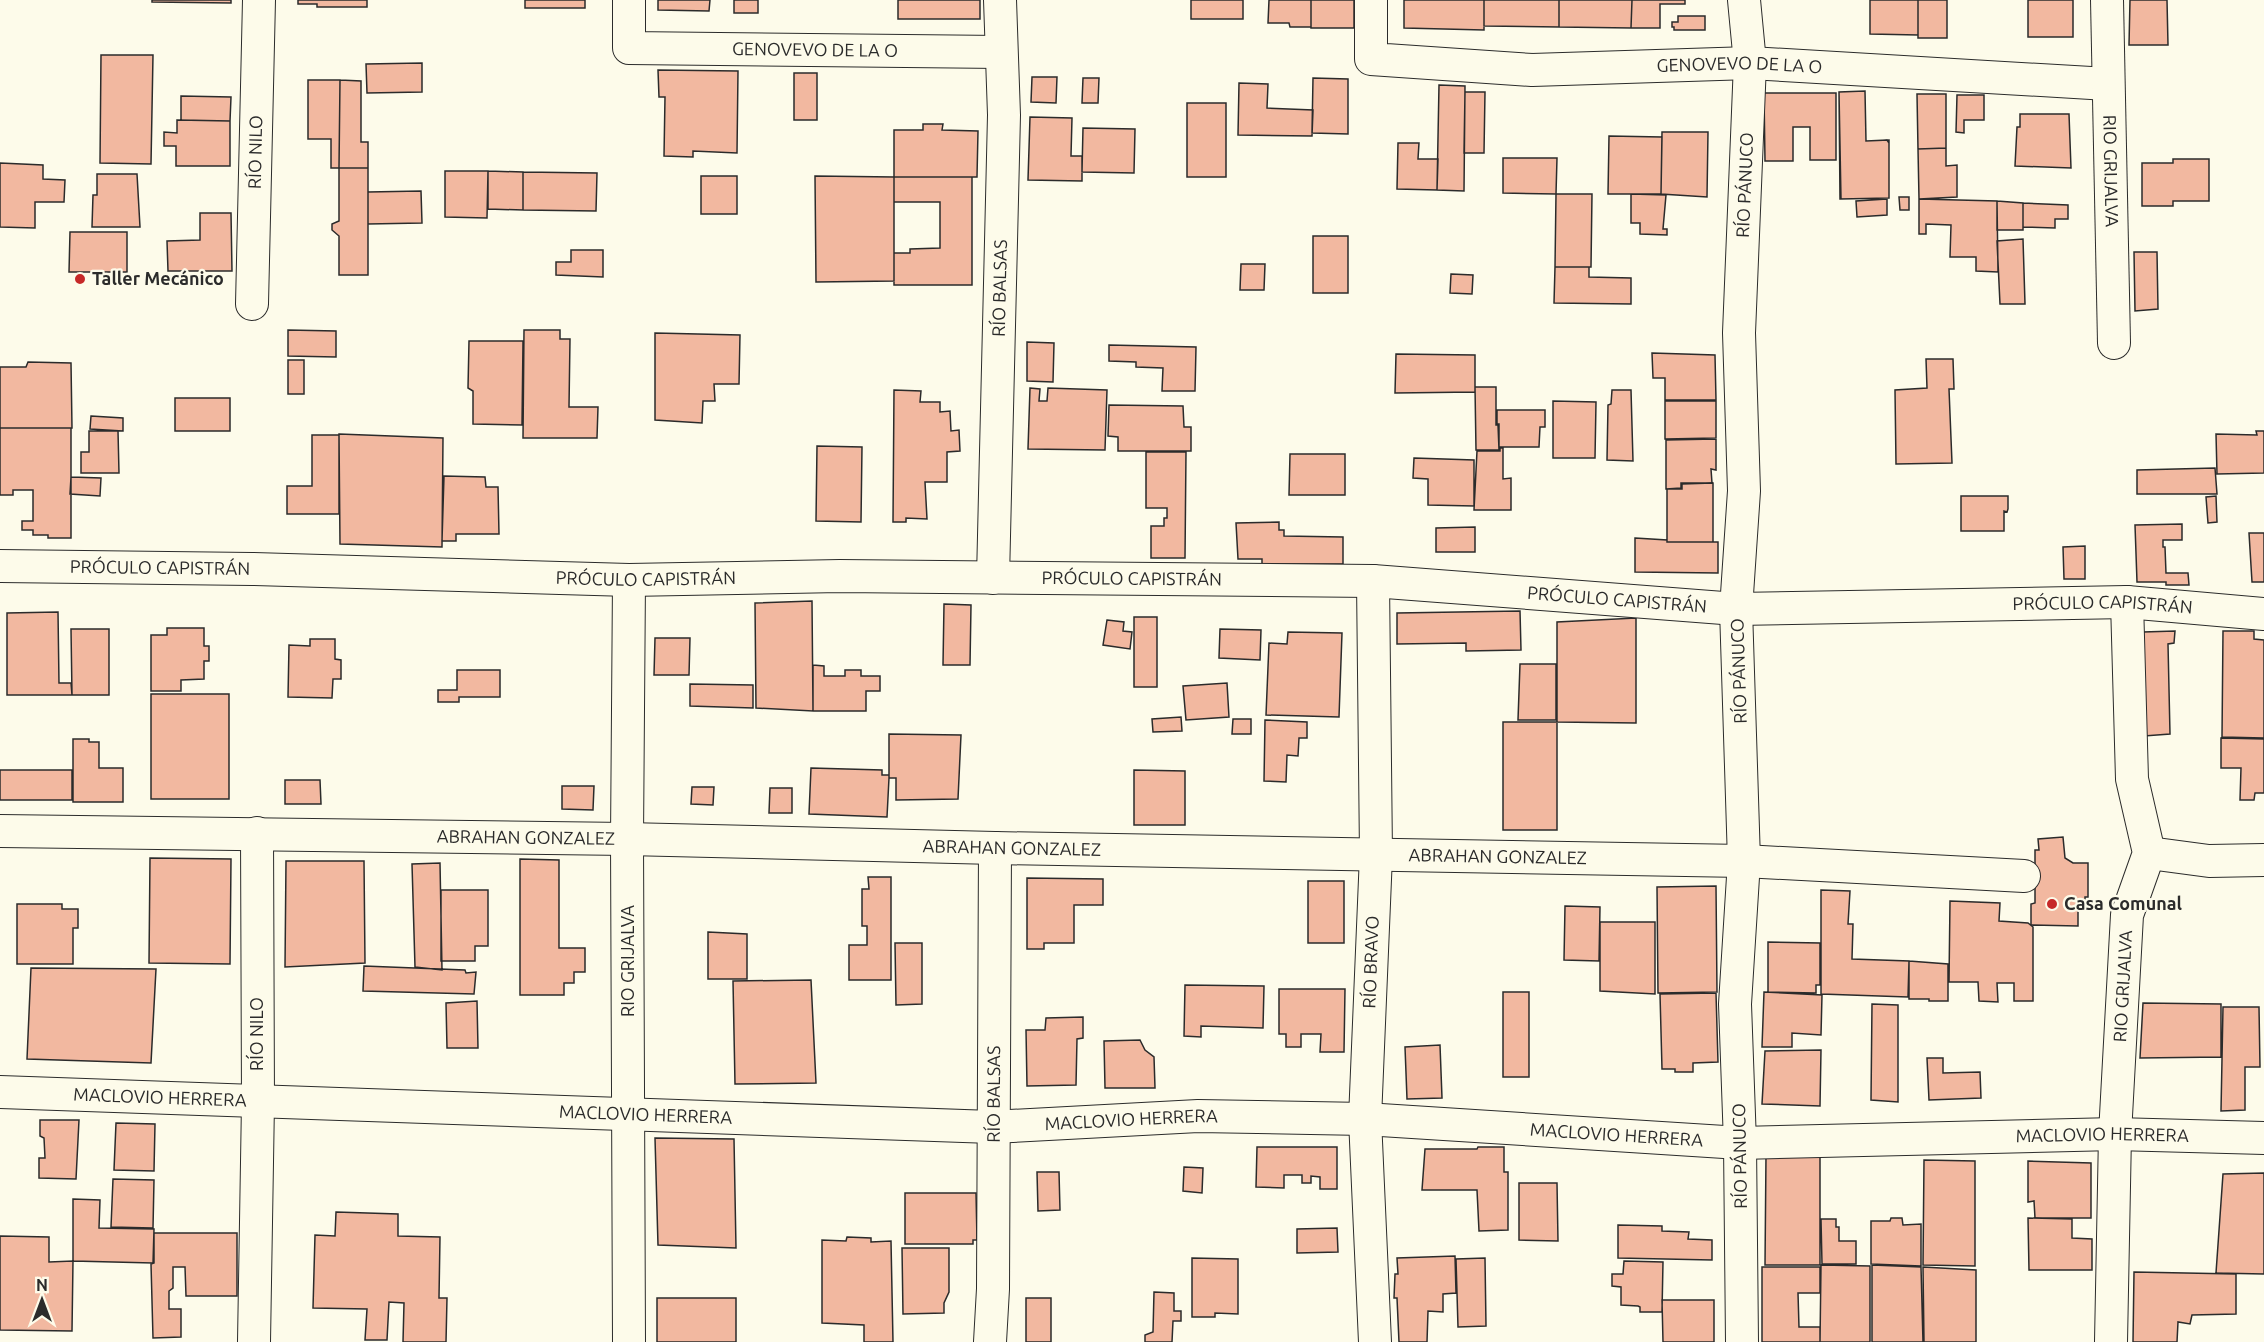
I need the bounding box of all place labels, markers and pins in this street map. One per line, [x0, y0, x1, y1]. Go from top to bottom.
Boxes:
place label: Taller Mecánico [92, 268, 224, 288]
marker: Taller Mecánico [73, 272, 87, 286]
place label: Casa Comunal [2064, 893, 2182, 913]
marker: Casa Comunal [2045, 897, 2059, 911]

